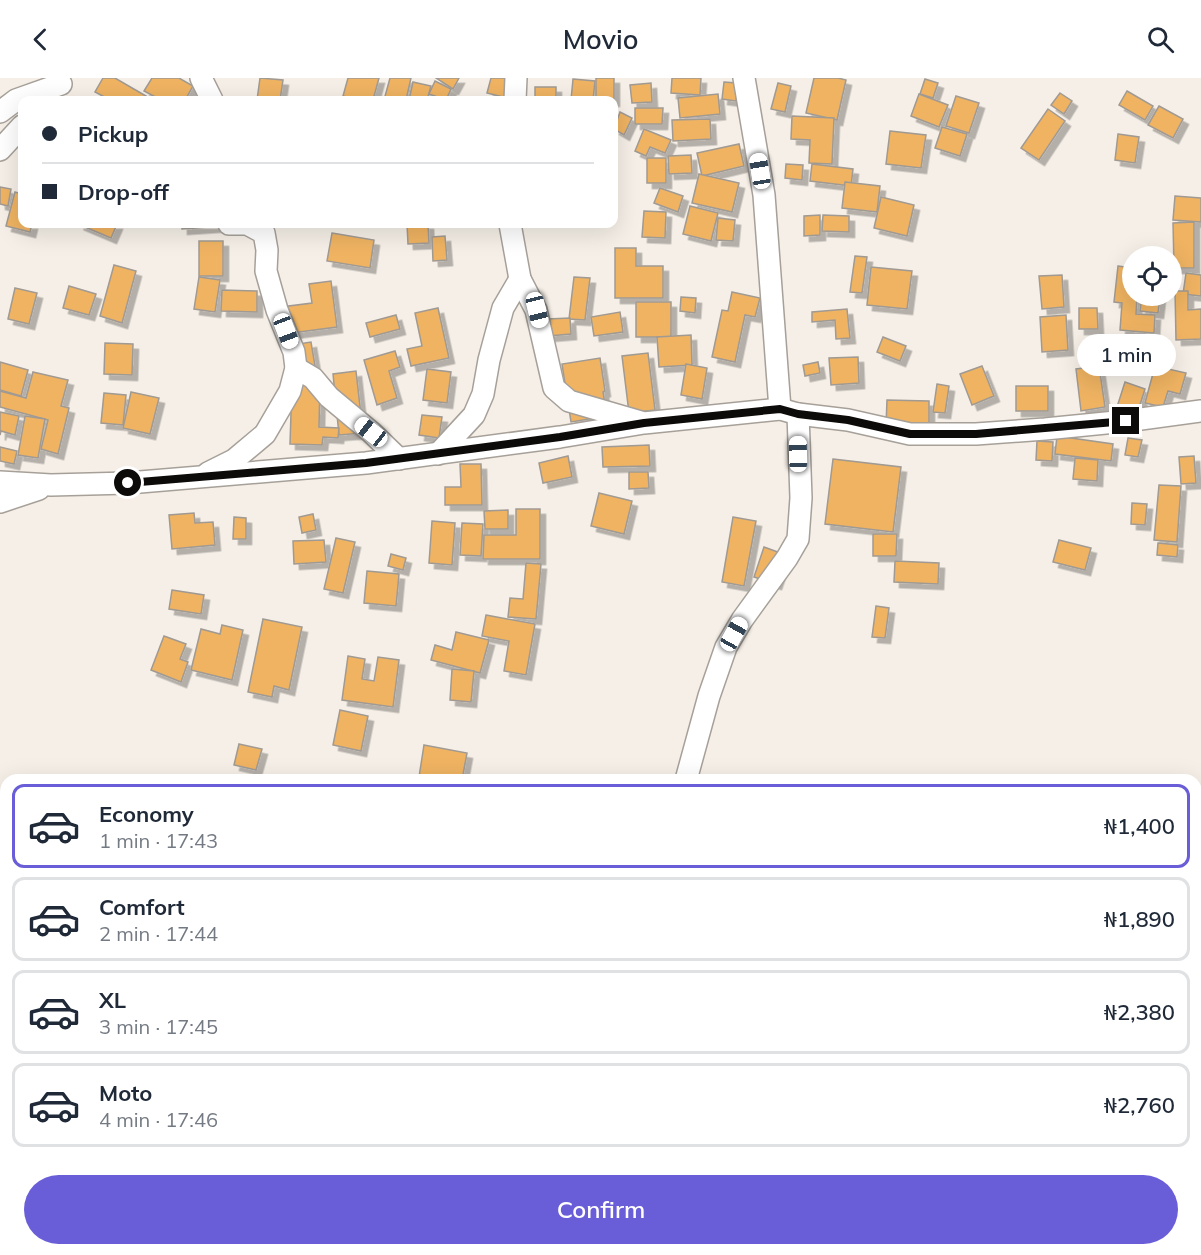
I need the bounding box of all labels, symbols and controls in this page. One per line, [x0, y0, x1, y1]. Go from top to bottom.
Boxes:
text: Movio [563, 22, 638, 56]
icon: back [24, 23, 57, 56]
icon: search [1144, 23, 1177, 56]
text: Pickup [78, 120, 148, 148]
car [748, 152, 772, 190]
text: Drop-off [78, 178, 169, 206]
map controls [1122, 246, 1182, 306]
button: locate [1122, 246, 1182, 306]
car [524, 290, 550, 330]
car [271, 311, 301, 351]
callout: 1 min [1076, 334, 1176, 376]
text: 1 min [1101, 342, 1152, 367]
route end [1112, 407, 1139, 434]
car [351, 414, 391, 450]
car [789, 436, 807, 472]
route start [114, 469, 141, 496]
car [717, 614, 751, 654]
icon: car [27, 799, 81, 853]
text: Economy [99, 800, 194, 828]
text: ₦1,400 [1104, 812, 1175, 840]
text: 1 min · 17:43 [99, 828, 218, 853]
icon: car [27, 892, 81, 946]
text: Comfort [99, 893, 185, 921]
text: ₦1,890 [1104, 905, 1175, 933]
text: 2 min · 17:44 [99, 921, 218, 946]
icon: car [27, 985, 81, 1039]
text: XL [99, 986, 126, 1014]
text: ₦2,380 [1104, 998, 1175, 1026]
text: 3 min · 17:45 [99, 1014, 218, 1039]
icon: car [27, 1078, 81, 1132]
text: Moto [99, 1079, 152, 1107]
text: ₦2,760 [1104, 1091, 1175, 1119]
text: 4 min · 17:46 [99, 1107, 218, 1132]
button: Confirm [24, 1175, 1178, 1244]

